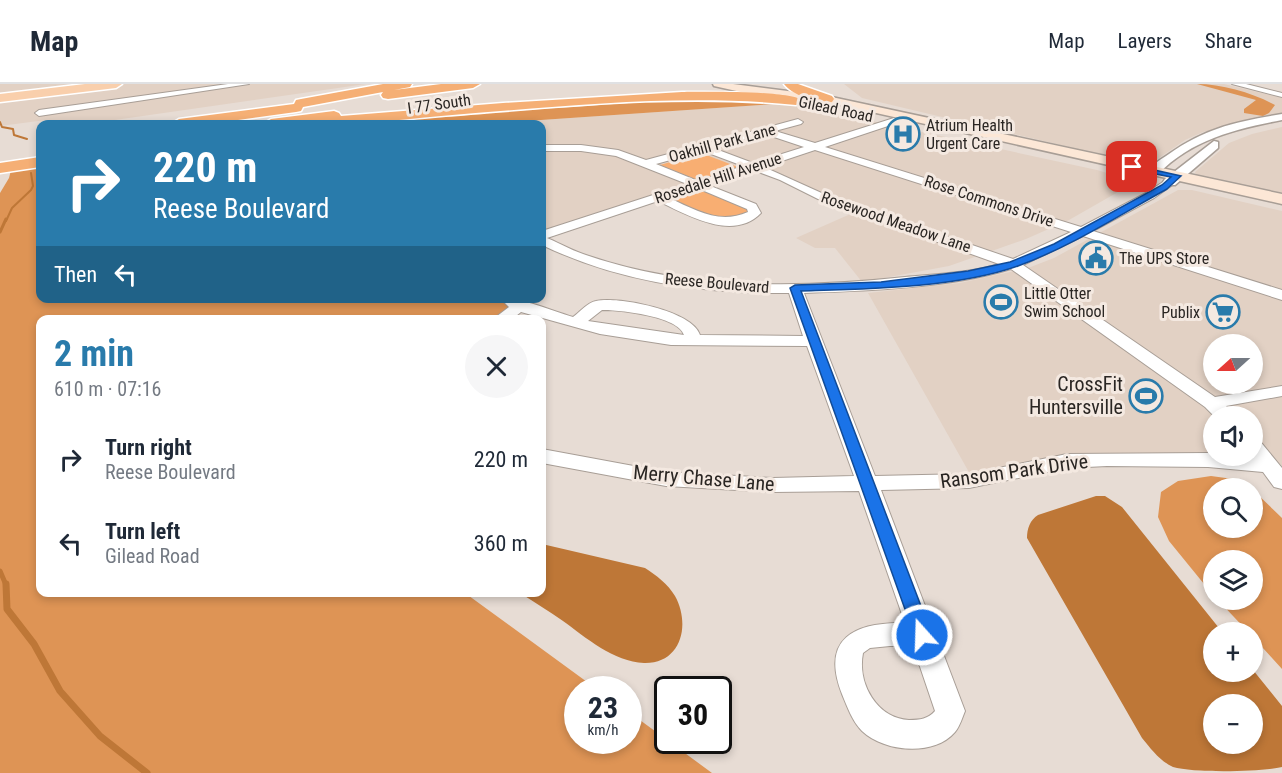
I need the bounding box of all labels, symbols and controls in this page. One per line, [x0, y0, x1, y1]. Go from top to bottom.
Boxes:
text: Map [30, 25, 78, 58]
text: Map [1048, 29, 1085, 53]
text: Layers [1118, 29, 1172, 53]
text: Share [1205, 29, 1252, 53]
street label: I 77 South [406, 90, 472, 118]
street label: Gilead Road [797, 92, 875, 126]
hospital icon: Atrium Health Urgent Care [885, 116, 921, 152]
place label: Atrium Health Urgent Care [926, 116, 1013, 153]
street label: Oakhill Park Lane [667, 120, 777, 166]
pin [1106, 141, 1157, 192]
text: 220 m [153, 143, 258, 192]
icon: right [54, 144, 132, 222]
street label: Rosedale Hill Avenue [652, 149, 784, 207]
icon: arrive [1115, 150, 1148, 183]
street label: Rose Commons Drive [922, 171, 1056, 231]
street label: Rosewood Meadow Lane [819, 187, 973, 257]
text: Reese Boulevard [153, 193, 330, 225]
public building icon: The UPS Store [1078, 240, 1114, 276]
place label: The UPS Store [1119, 249, 1209, 268]
icon: left [109, 258, 142, 291]
text: Then [54, 262, 97, 287]
street label: Reese Boulevard [664, 269, 770, 297]
sports icon: Little Otter Swim School [983, 284, 1019, 320]
place label: Little Otter Swim School [1024, 284, 1105, 321]
supermarket icon: Publix [1205, 294, 1241, 330]
place label: Publix [1161, 303, 1200, 322]
text: 2 min [54, 333, 134, 375]
north arrow [1203, 334, 1263, 394]
map controls [1203, 334, 1263, 754]
button: close [465, 335, 528, 398]
place label: CrossFit Huntersville [1029, 372, 1123, 419]
text: 610 m · 07:16 [54, 377, 161, 401]
sports icon: CrossFit Huntersville [1128, 378, 1164, 414]
button: sound [1203, 406, 1263, 466]
text: Turn right [105, 435, 192, 460]
icon: right [54, 443, 87, 476]
text: 220 m [474, 447, 528, 472]
street label: Ransom Park Drive [939, 449, 1089, 493]
text: Reese Boulevard [105, 460, 236, 484]
street label: Merry Chase Lane [632, 460, 776, 496]
button: search [1203, 478, 1263, 538]
text: Turn left [105, 519, 180, 544]
icon: left [54, 527, 87, 560]
text: 360 m [474, 531, 528, 556]
text: Gilead Road [105, 544, 200, 568]
button: layers [1203, 550, 1263, 610]
position arrow [890, 603, 954, 667]
button: + [1203, 622, 1263, 682]
speed limit sign: 30 [654, 676, 732, 754]
text: 23 [588, 690, 618, 725]
button: − [1203, 694, 1263, 754]
text: km/h [588, 721, 618, 739]

